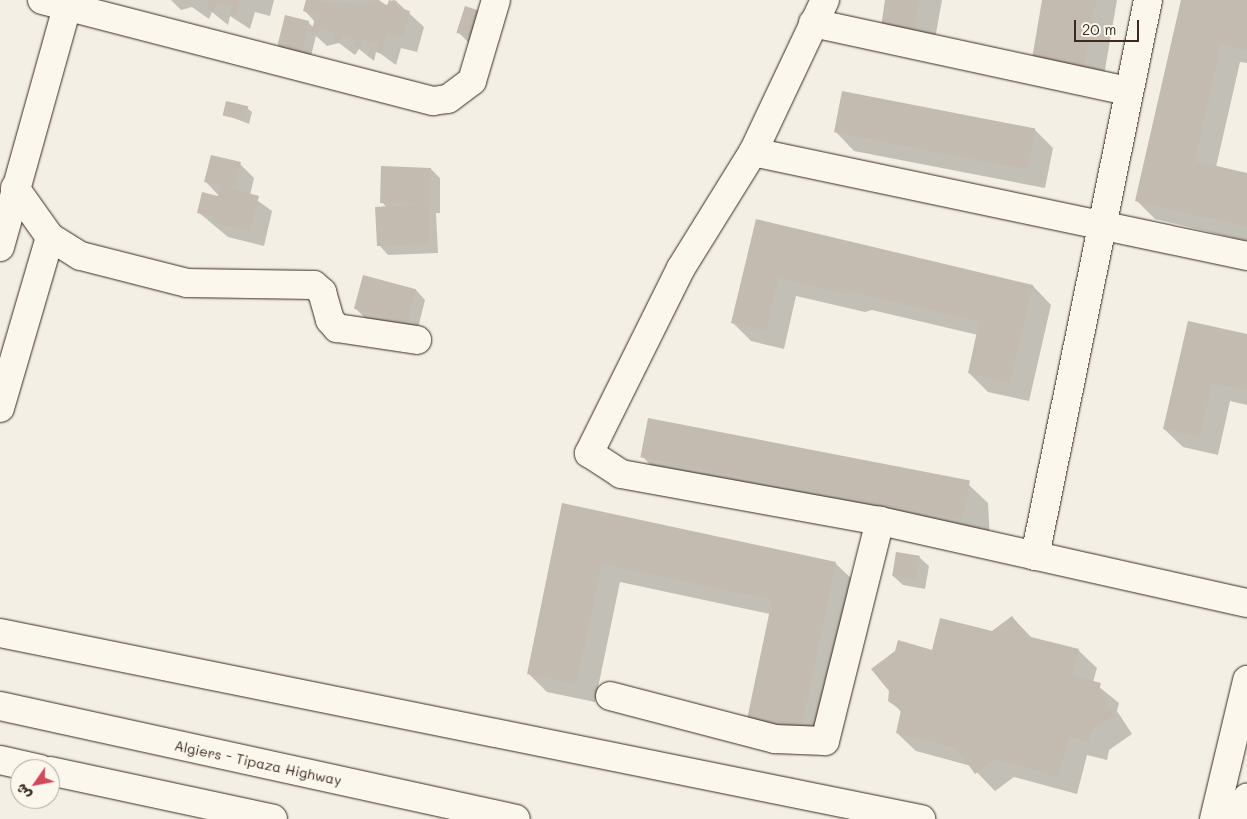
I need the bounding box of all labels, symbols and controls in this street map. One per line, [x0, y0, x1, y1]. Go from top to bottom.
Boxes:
scale bar [1077, 10, 1142, 42]
text: 20 m [1082, 19, 1116, 39]
street label: Algiers - Tipaza Highway [173, 737, 343, 789]
north arrow [10, 759, 60, 809]
text: ش [11, 780, 35, 804]

